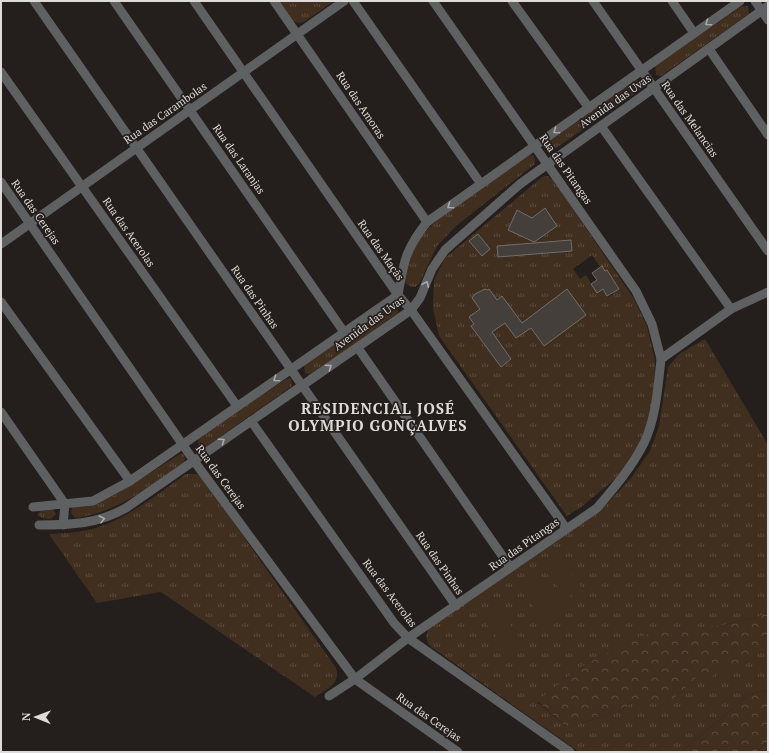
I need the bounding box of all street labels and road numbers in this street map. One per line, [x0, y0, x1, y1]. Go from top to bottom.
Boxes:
street label: Rua das Amoras [333, 69, 389, 141]
street label: Avenida das Uvas [576, 71, 654, 131]
street label: Rua das Melancias [658, 78, 722, 160]
street label: Rua das Carambolas [121, 79, 209, 147]
street label: Rua das Laranjas [210, 121, 268, 197]
street label: Rua das Pitangas [537, 131, 596, 207]
street label: Rua das Cerejas [8, 177, 64, 247]
street label: Rua das Acerolas [100, 194, 158, 270]
street label: Rua das Maçãs [355, 217, 407, 283]
street label: Rua das Pinhas [228, 263, 282, 331]
street label: Avenida das Uvas [331, 292, 407, 353]
street label: Rua das Cerejas [193, 442, 249, 512]
street label: Rua das Pitangas [486, 514, 562, 573]
street label: Rua das Pinhas [413, 529, 467, 597]
street label: Rua das Acerolas [360, 556, 420, 630]
street label: Rua das Cerejas [394, 689, 464, 745]

